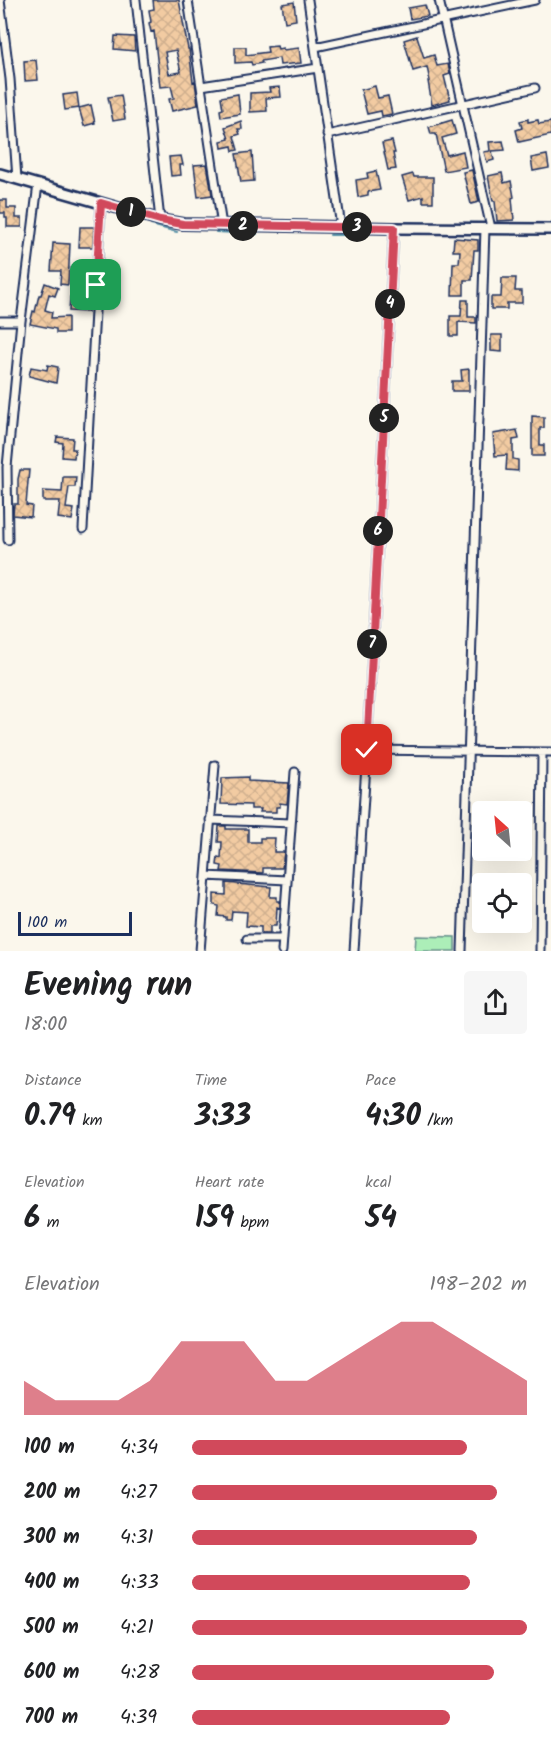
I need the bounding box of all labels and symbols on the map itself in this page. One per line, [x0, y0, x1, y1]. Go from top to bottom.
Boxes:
pin: 1 [116, 197, 146, 227]
pin: 2 [228, 211, 258, 241]
pin: 3 [342, 212, 372, 242]
pin [70, 259, 121, 310]
pin: 4 [375, 289, 405, 319]
pin: 5 [369, 403, 399, 433]
pin: 6 [363, 516, 393, 546]
pin: 7 [357, 629, 387, 659]
pin [341, 724, 392, 775]
north arrow [472, 801, 532, 861]
scale bar [18, 909, 132, 936]

